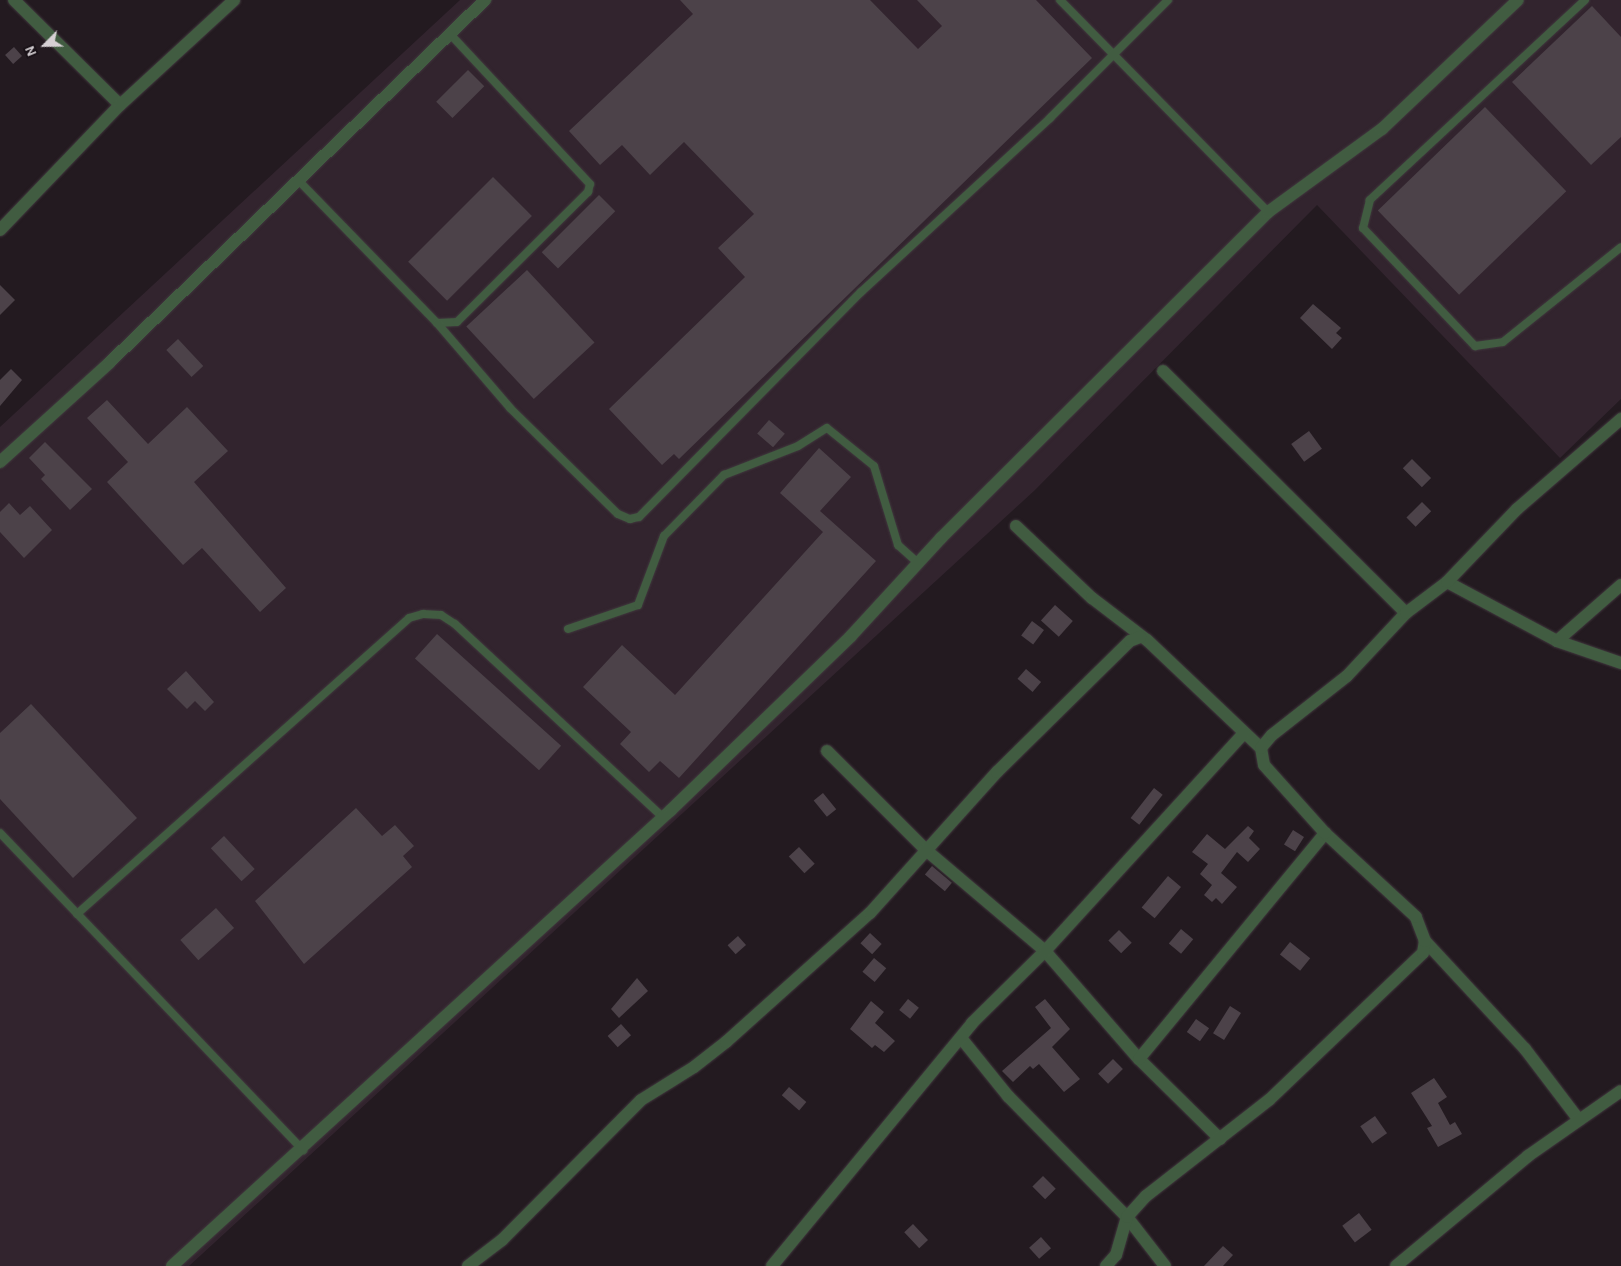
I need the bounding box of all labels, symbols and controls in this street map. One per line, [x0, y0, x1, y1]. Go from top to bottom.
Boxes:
north arrow [20, 20, 70, 70]
text: N [21, 43, 41, 59]

